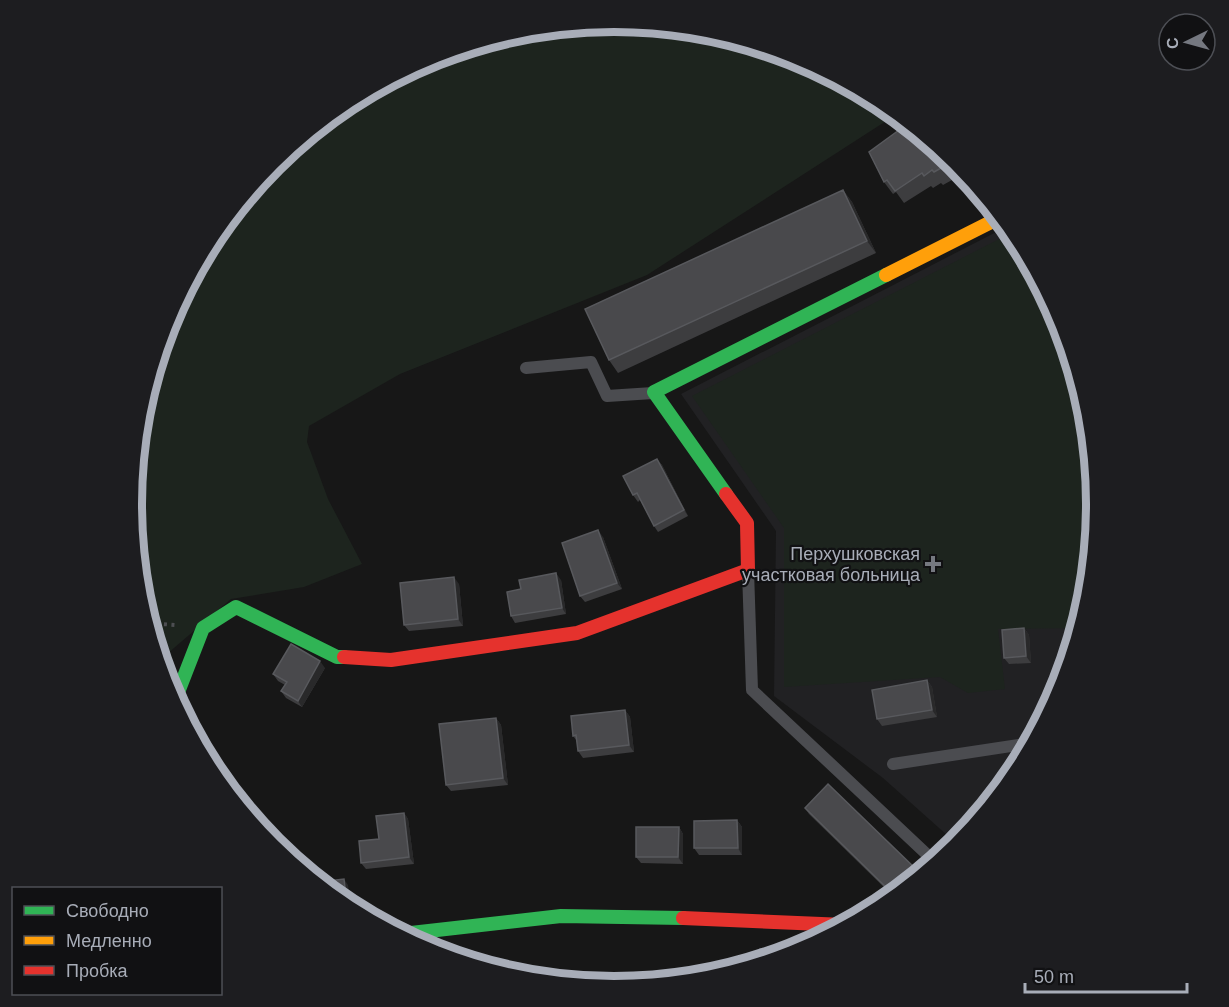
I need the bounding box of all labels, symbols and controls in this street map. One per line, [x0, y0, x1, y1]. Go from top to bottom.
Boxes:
north arrow [1157, 12, 1217, 72]
text: С [1164, 36, 1182, 50]
place label: Перхушковская участковая больница [742, 544, 921, 585]
marker: Перхушковская участковая больница [924, 555, 942, 573]
legend [12, 887, 222, 995]
text: Свободно [66, 901, 149, 921]
text: Медленно [66, 931, 152, 951]
scale bar [1025, 956, 1187, 994]
text: Пробка [66, 961, 129, 981]
text: 50 m [1034, 967, 1074, 987]

